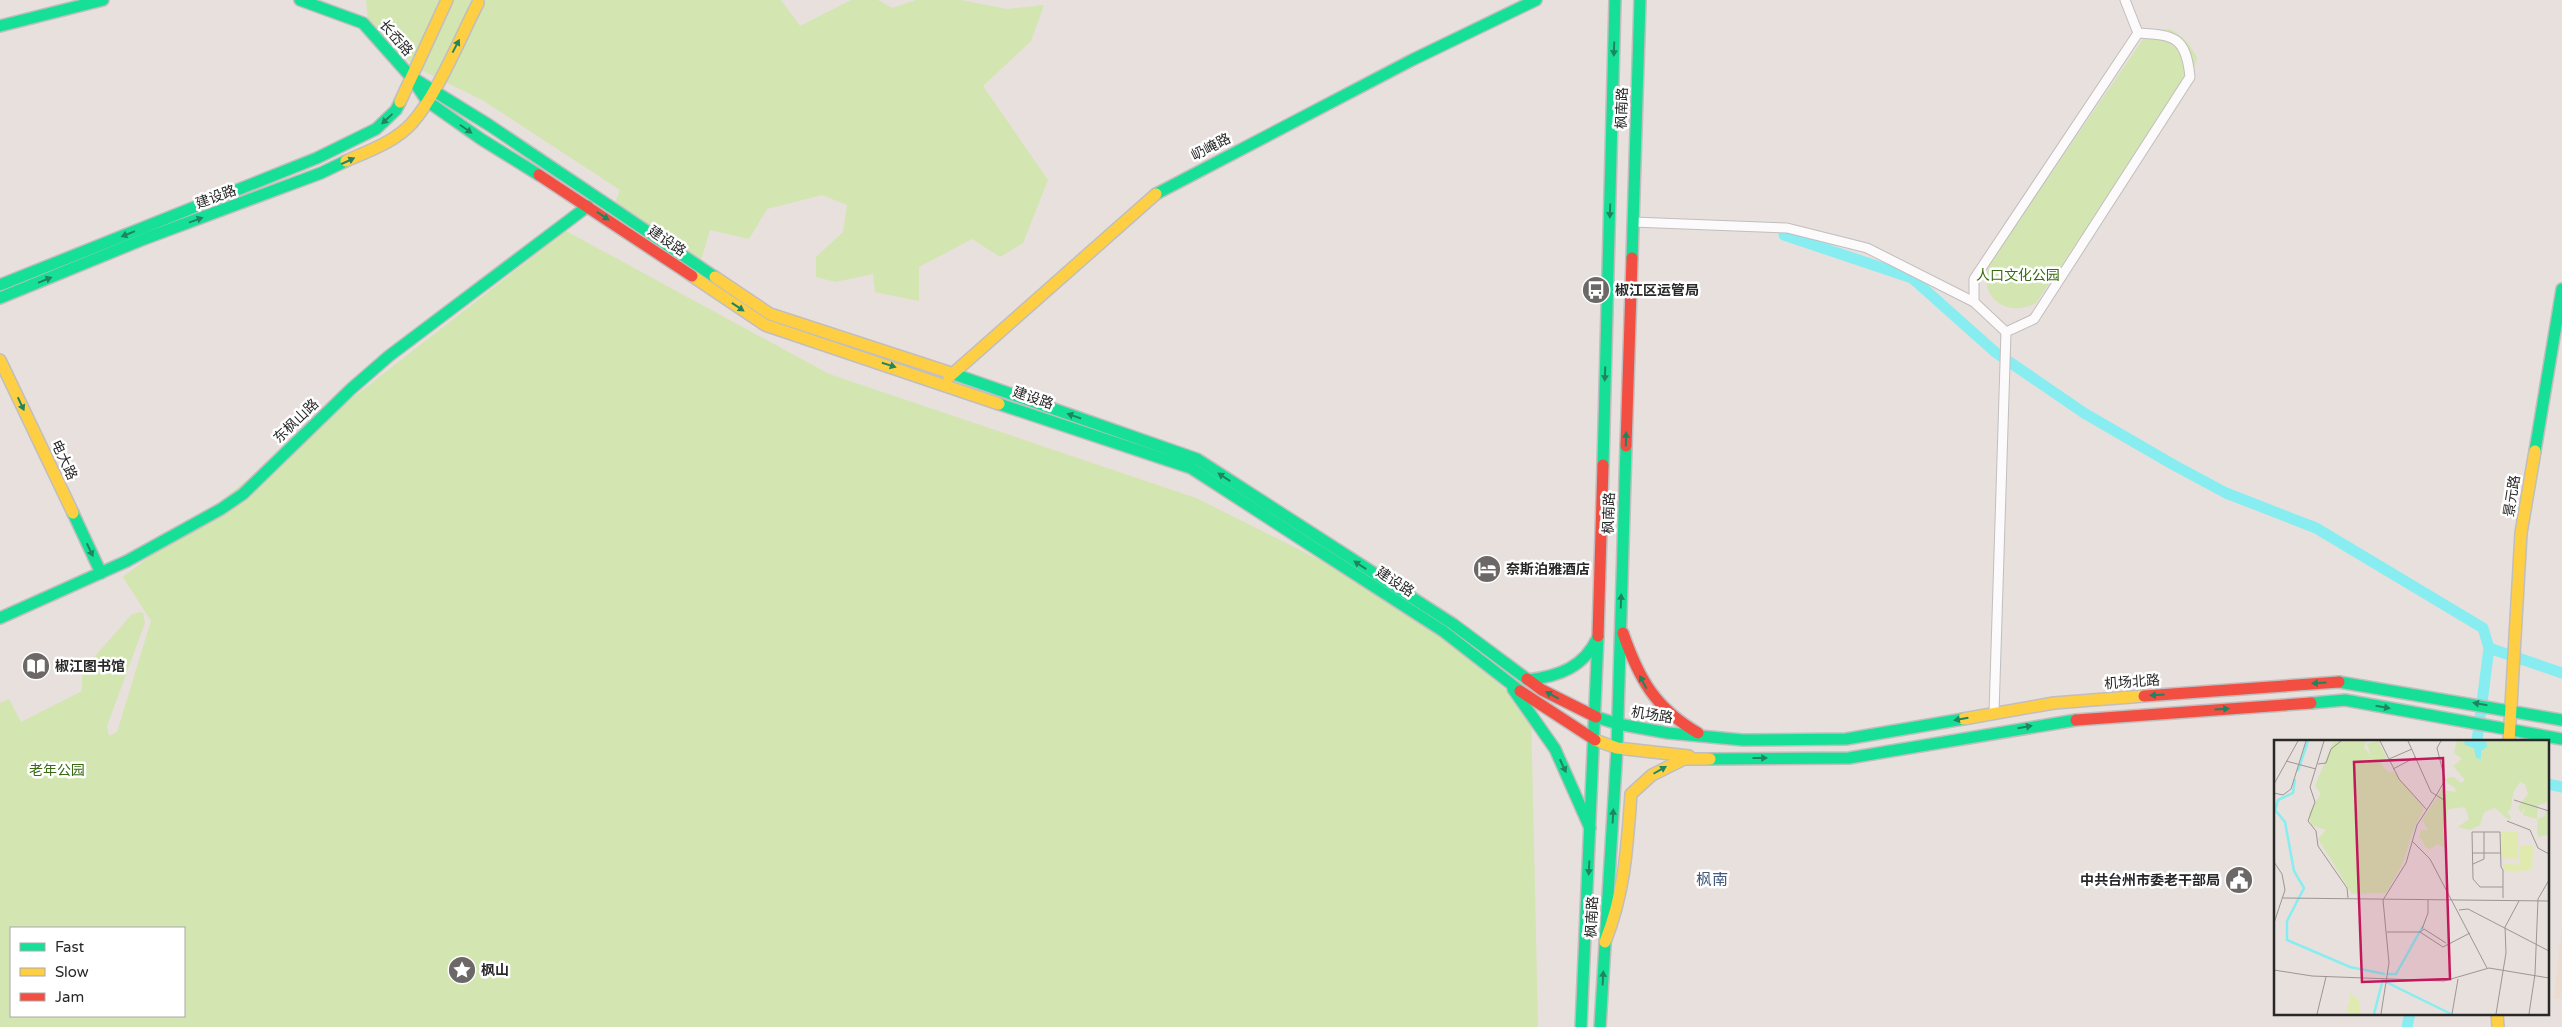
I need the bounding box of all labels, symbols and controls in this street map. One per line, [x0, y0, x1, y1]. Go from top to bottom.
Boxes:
street label: 长岙路 [376, 17, 416, 59]
one-way arrow [452, 39, 460, 53]
one-way arrow [1610, 41, 1618, 57]
street label: 枫南路 [1613, 87, 1631, 129]
one-way arrow [382, 113, 394, 125]
one-way arrow [460, 124, 473, 134]
street label: 屷崦路 [1188, 130, 1234, 164]
one-way arrow [341, 157, 355, 165]
street label: 建设路 [193, 182, 239, 212]
one-way arrow [1606, 203, 1614, 219]
one-way arrow [597, 212, 610, 221]
one-way arrow [189, 216, 204, 224]
street label: 建设路 [645, 222, 689, 260]
one-way arrow [120, 230, 135, 238]
park label: 人口文化公园 [1976, 267, 2060, 284]
one-way arrow [38, 275, 52, 283]
bus stop icon: 椒江区运管局 [1581, 275, 1611, 305]
place label: 椒江区运管局 [1615, 282, 1699, 299]
one-way arrow [732, 302, 745, 312]
one-way arrow [882, 362, 897, 370]
one-way arrow [1601, 366, 1609, 382]
street label: 建设路 [1010, 383, 1056, 413]
street label: 东枫山路 [270, 395, 322, 447]
one-way arrow [17, 396, 25, 411]
one-way arrow [1066, 412, 1081, 419]
one-way arrow [1622, 431, 1630, 447]
street label: 电大路 [47, 437, 81, 483]
one-way arrow [1217, 472, 1230, 481]
street label: 景元路 [2500, 474, 2524, 518]
street label: 枫南路 [1600, 492, 1618, 534]
one-way arrow [86, 543, 95, 558]
hotel icon: 奈斯泊雅酒店 [1472, 554, 1502, 584]
one-way arrow [1354, 560, 1367, 569]
place label: 奈斯泊雅酒店 [1506, 561, 1590, 578]
street label: 建设路 [1373, 563, 1417, 601]
one-way arrow [1617, 593, 1625, 609]
library icon: 椒江图书馆 [21, 651, 51, 681]
place label: 椒江图书馆 [55, 658, 125, 675]
street label: 机场北路 [2103, 672, 2161, 692]
one-way arrow [1639, 675, 1647, 690]
one-way arrow [2311, 679, 2327, 687]
one-way arrow [1545, 691, 1559, 700]
one-way arrow [2149, 691, 2165, 699]
one-way arrow [2471, 700, 2487, 708]
street label: 机场路 [1630, 703, 1674, 727]
one-way arrow [2376, 703, 2392, 711]
one-way arrow [2214, 705, 2230, 713]
one-way arrow [1954, 715, 1969, 723]
one-way arrow [2017, 723, 2033, 731]
inset map [2274, 740, 2550, 1014]
one-way arrow [1752, 754, 1768, 762]
one-way arrow [1560, 759, 1568, 773]
park label: 老年公园 [29, 762, 85, 779]
one-way arrow [1654, 766, 1667, 775]
one-way arrow [1609, 808, 1617, 824]
one-way arrow [1585, 861, 1593, 877]
public building icon: 中共台州市委老干部局 [2224, 865, 2254, 895]
district label: 枫南 [1696, 870, 1728, 890]
place label: 中共台州市委老干部局 [2080, 872, 2220, 889]
street label: 枫南路 [1582, 896, 1602, 938]
legend [10, 927, 185, 1017]
text: Fast [55, 938, 85, 956]
place icon: 枫山 [447, 955, 477, 985]
place label: 枫山 [481, 962, 509, 979]
text: Slow [55, 963, 89, 981]
one-way arrow [1600, 970, 1608, 986]
text: Jam [55, 988, 84, 1006]

